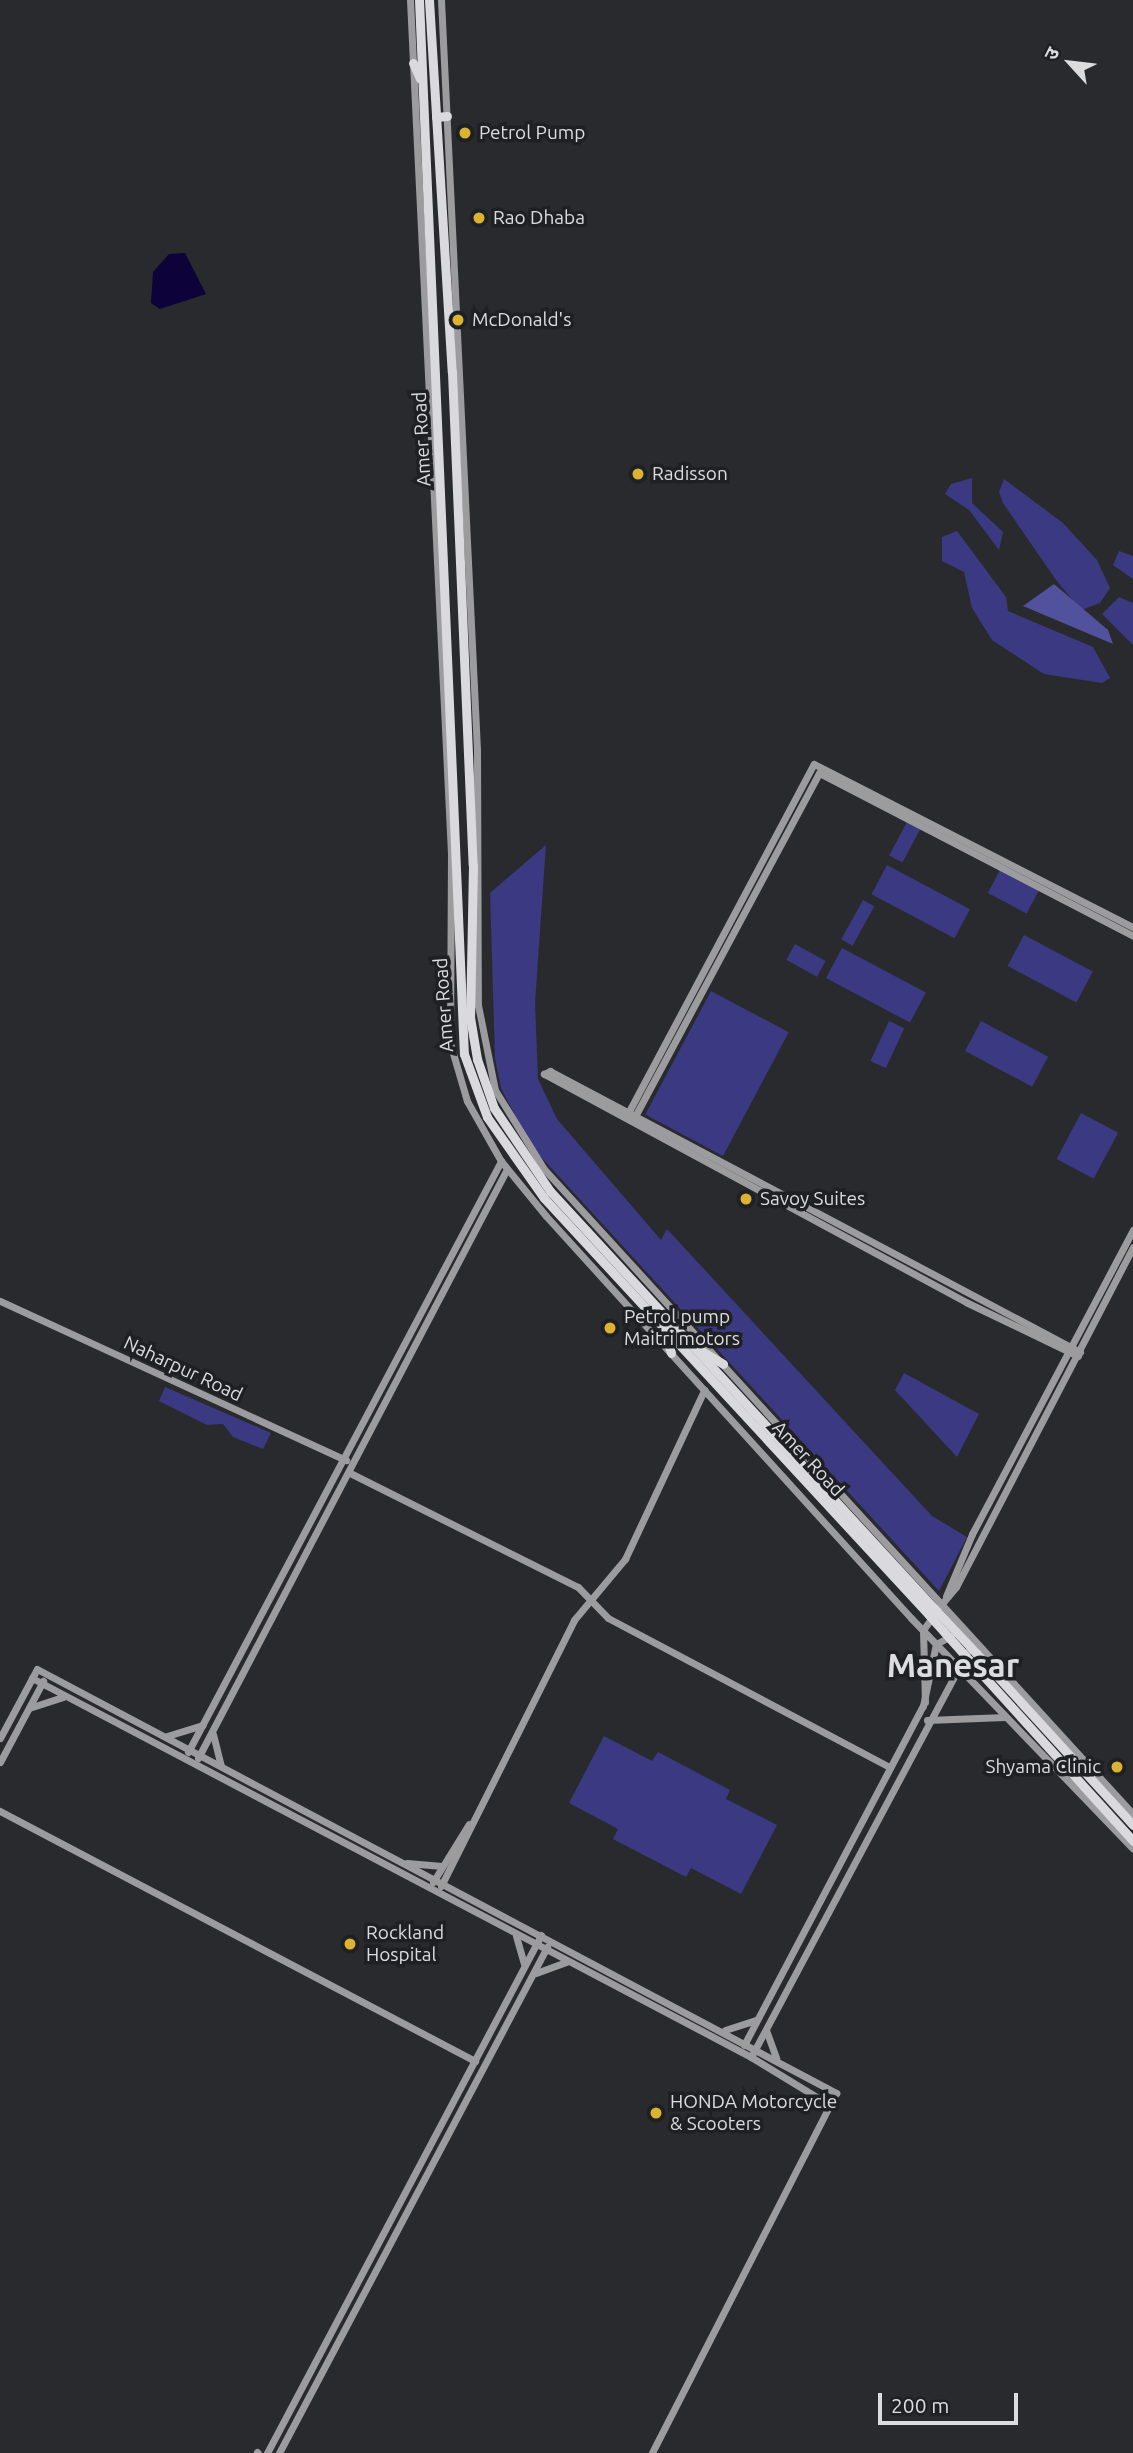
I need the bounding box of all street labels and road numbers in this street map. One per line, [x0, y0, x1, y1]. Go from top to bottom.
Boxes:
street label: Amer Road [408, 391, 436, 487]
street label: Amer Road [429, 957, 459, 1053]
street label: Naharpur Road [120, 1332, 246, 1406]
street label: Amer Road [767, 1417, 849, 1501]

